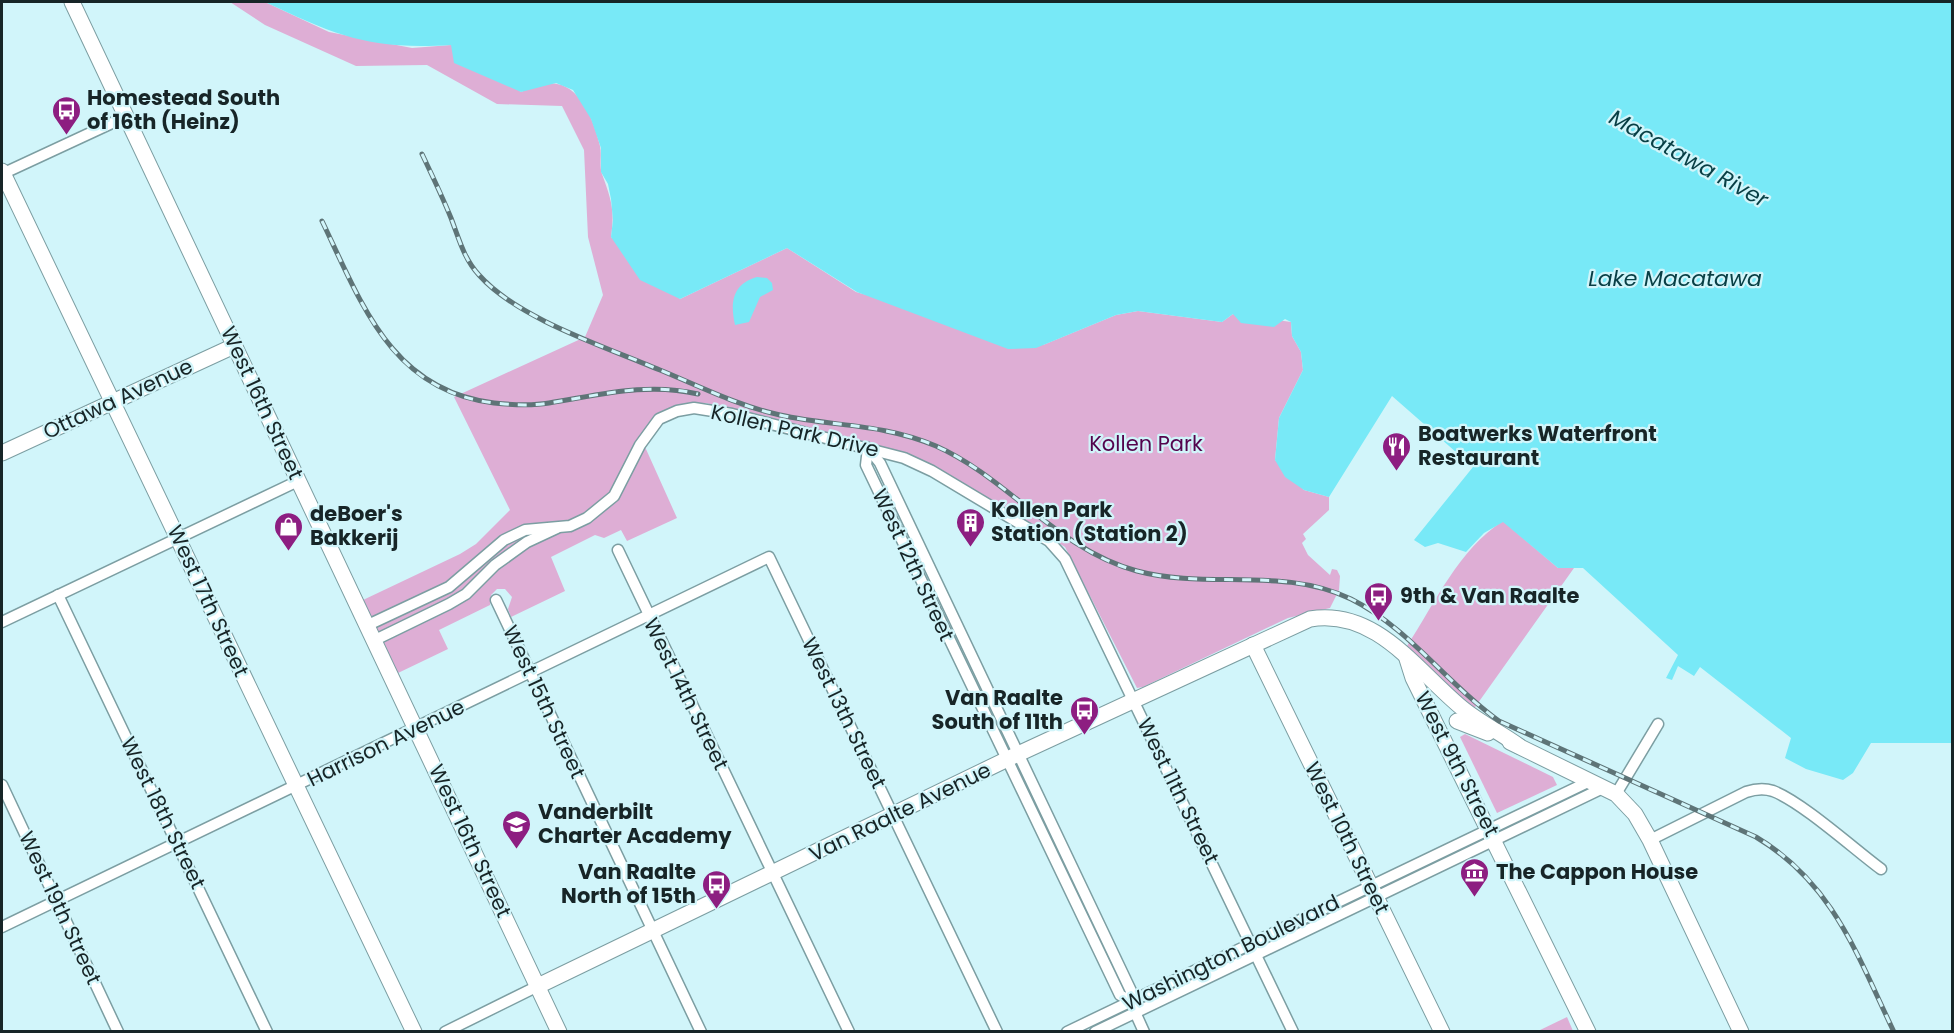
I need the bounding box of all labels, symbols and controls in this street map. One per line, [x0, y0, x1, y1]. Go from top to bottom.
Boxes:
place label: Homestead South of 16th (Heinz) [87, 83, 280, 136]
bus stop icon: Homestead South of 16th (Heinz) [50, 94, 82, 136]
water label: Macatawa River [1604, 102, 1775, 215]
water label: Lake Macatawa [1588, 263, 1762, 294]
street label: West 16th Street [214, 321, 311, 484]
street label: Ottawa Avenue [38, 351, 197, 446]
street label: Kollen Park Drive [708, 397, 882, 464]
place label: Boatwerks Waterfront Restaurant [1418, 419, 1657, 472]
park label: Kollen Park [1089, 429, 1203, 458]
restaurant icon: Boatwerks Waterfront Restaurant [1381, 430, 1413, 472]
street label: West 12th Street [866, 484, 961, 646]
place label: Kollen Park Station (Station 2) [991, 495, 1188, 548]
place label: deBoer's Bakkerij [310, 499, 403, 552]
building icon: Kollen Park Station (Station 2) [954, 506, 986, 548]
shop icon: deBoer's Bakkerij [273, 510, 305, 552]
street label: West 17th Street [161, 520, 256, 681]
bus stop icon: 9th & Van Raalte [1363, 580, 1395, 622]
place label: 9th & Van Raalte [1400, 581, 1579, 610]
street label: West 14th Street [637, 613, 736, 775]
street label: West 15th Street [496, 621, 593, 783]
street label: West 13th Street [795, 632, 894, 793]
place label: Van Raalte South of 11th [932, 683, 1063, 736]
street label: West 9th Street [1408, 686, 1506, 841]
street label: Harrison Avenue [302, 692, 469, 793]
bus stop icon: Van Raalte South of 11th [1068, 694, 1100, 736]
street label: West 11th Street [1130, 713, 1226, 869]
street label: West 18th Street [114, 732, 213, 894]
street label: Van Raalte Avenue [804, 755, 996, 868]
street label: West 10th Street [1298, 757, 1397, 919]
street label: West 16th Street [422, 759, 519, 922]
place label: Vanderbilt Charter Academy [538, 797, 732, 850]
school or university icon: Vanderbilt Charter Academy [501, 808, 533, 850]
street label: West 19th Street [12, 827, 109, 989]
museum icon: The Cappon House [1459, 856, 1491, 898]
place label: Van Raalte North of 15th [561, 857, 696, 910]
place label: The Cappon House [1496, 857, 1698, 886]
bus stop icon: Van Raalte North of 15th [701, 868, 733, 910]
street label: Washington Boulevard [1117, 887, 1344, 1018]

